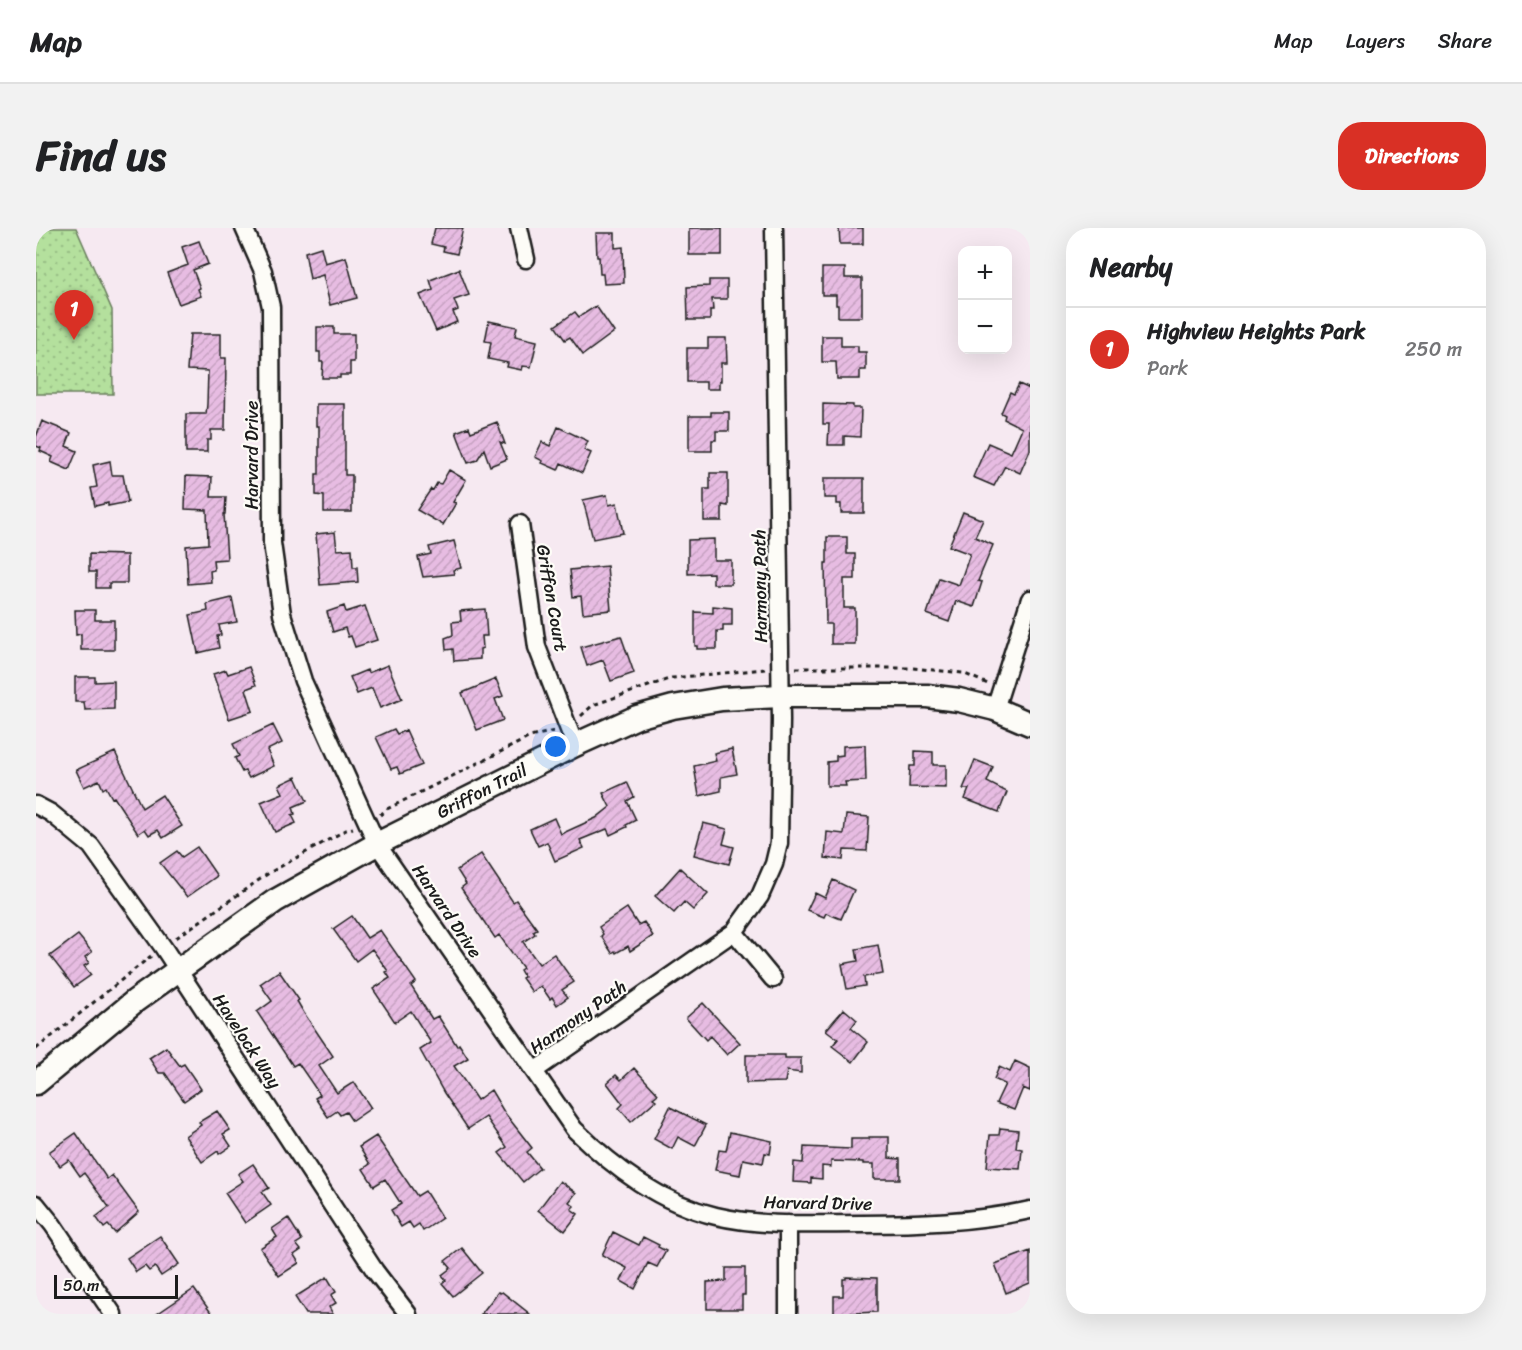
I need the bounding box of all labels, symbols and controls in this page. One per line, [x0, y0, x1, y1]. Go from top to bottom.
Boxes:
text: Map [30, 17, 82, 66]
text: Map [1274, 22, 1313, 60]
text: Layers [1346, 22, 1405, 60]
text: Share [1438, 22, 1492, 60]
text: Find us [36, 119, 166, 193]
button: Directions [1338, 122, 1486, 190]
text: Nearby [1090, 244, 1172, 290]
map controls [958, 246, 1012, 354]
button: + [958, 246, 1012, 300]
pin: 1 [54, 291, 93, 340]
button: − [958, 300, 1012, 354]
text: Highview Heights Park [1147, 312, 1365, 351]
text: 1 [1105, 332, 1114, 367]
text: 250 m [1405, 332, 1462, 367]
text: Park [1147, 351, 1188, 386]
street label: Harvard Drive [236, 401, 268, 509]
street label: Harmony Path [743, 529, 777, 643]
street label: Griffon Court [527, 542, 577, 654]
your location [541, 732, 570, 761]
street label: Griffon Trail [431, 754, 534, 828]
street label: Harvard Drive [403, 857, 491, 965]
street label: Harmony Path [522, 971, 634, 1063]
street label: Havelock Way [204, 987, 290, 1096]
street label: Harvard Drive [763, 1186, 873, 1220]
text: 50 m [63, 1271, 99, 1300]
scale bar [54, 1272, 178, 1300]

